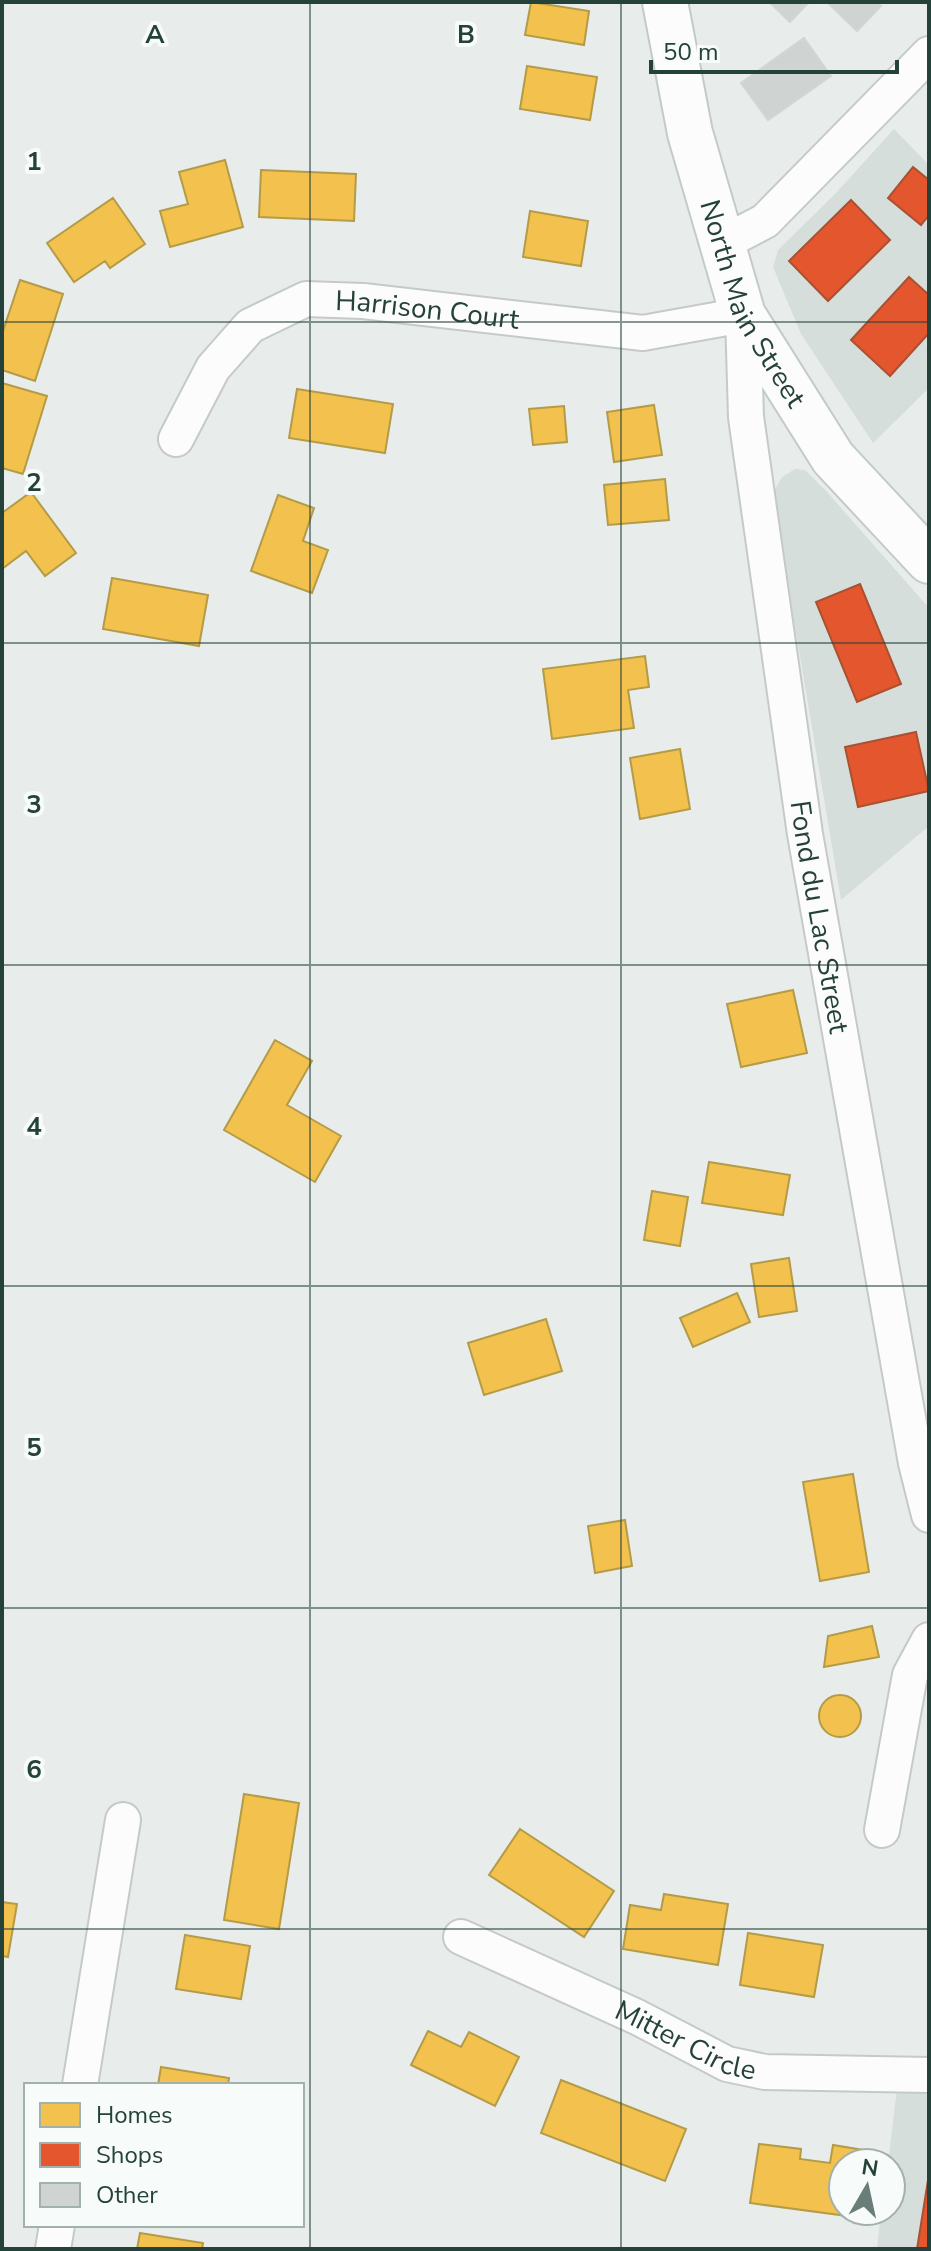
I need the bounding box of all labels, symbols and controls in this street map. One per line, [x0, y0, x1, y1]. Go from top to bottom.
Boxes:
text: A [145, 17, 165, 52]
text: B [457, 17, 475, 52]
scale bar [651, 24, 897, 74]
text: 50 m [663, 36, 719, 68]
text: 1 [26, 144, 42, 179]
street label: North Main Street [690, 195, 815, 415]
street label: Harrison Court [335, 282, 521, 339]
text: 2 [26, 465, 42, 500]
text: 3 [26, 787, 42, 822]
street label: Fond du Lac Street [780, 798, 858, 1037]
text: 4 [26, 1109, 42, 1144]
text: 5 [26, 1430, 42, 1465]
text: 6 [26, 1752, 42, 1787]
street label: Mitter Circle [609, 1992, 760, 2090]
legend [24, 2083, 304, 2227]
text: Homes [96, 2099, 172, 2131]
text: Shops [96, 2139, 163, 2171]
north arrow [827, 2147, 907, 2227]
text: N [859, 2152, 880, 2184]
text: Other [96, 2179, 158, 2211]

